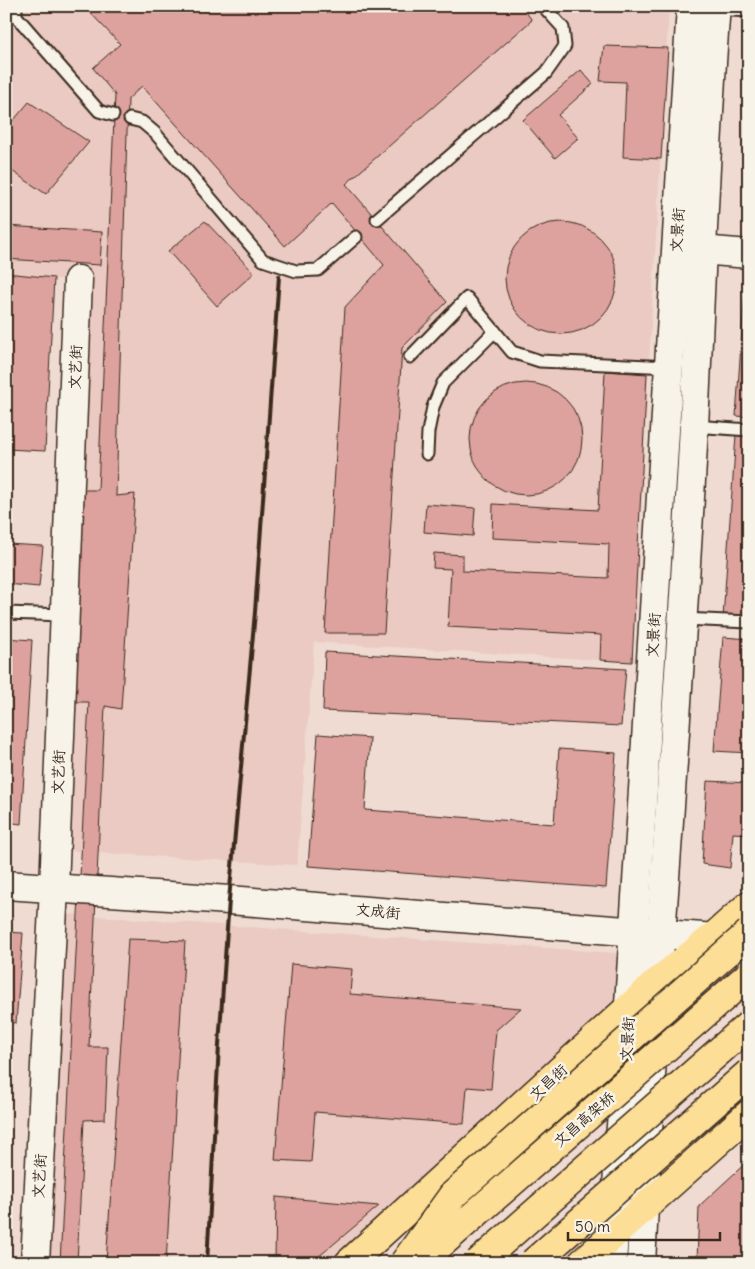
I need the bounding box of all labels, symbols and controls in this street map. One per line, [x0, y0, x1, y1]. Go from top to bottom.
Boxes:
street label: 文景街 [666, 207, 688, 253]
street label: 文艺街 [65, 344, 85, 390]
street label: 文景街 [642, 612, 664, 658]
street label: 文艺街 [48, 749, 68, 795]
street label: 文成街 [355, 900, 401, 922]
street label: 文景街 [616, 1016, 638, 1062]
street label: 文昌街 [525, 1060, 571, 1104]
street label: 文昌高架桥 [549, 1087, 619, 1151]
street label: 文艺街 [28, 1153, 50, 1199]
scale bar [568, 1209, 720, 1241]
text: 50 m [575, 1217, 610, 1236]

